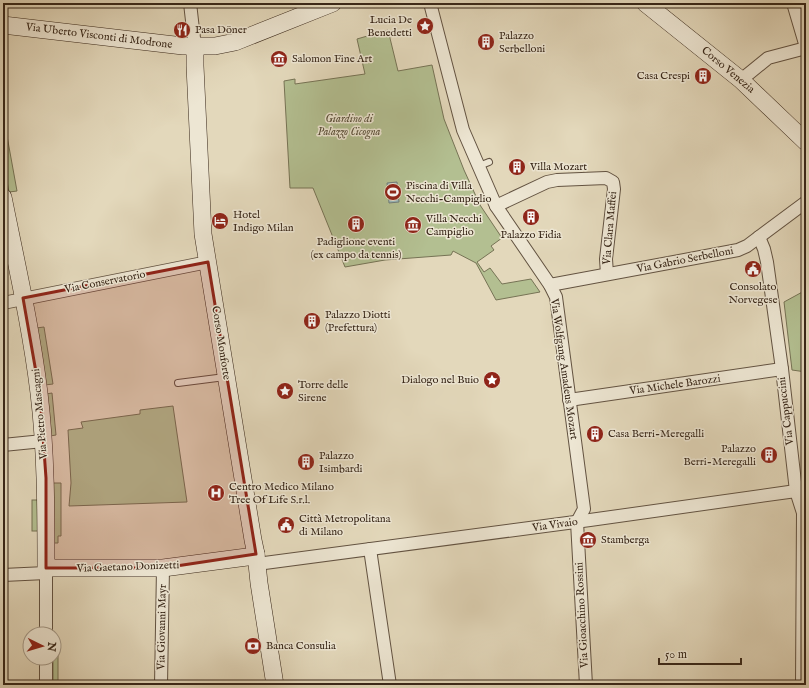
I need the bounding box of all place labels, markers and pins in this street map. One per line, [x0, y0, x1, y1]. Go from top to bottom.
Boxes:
place label: Lucia De Benedetti [367, 13, 412, 40]
place icon: Lucia De Benedetti [415, 16, 435, 36]
restaurant icon: Pasa Döner [172, 20, 192, 40]
place label: Pasa Döner [195, 23, 247, 37]
place label: Palazzo Serbelloni [499, 29, 545, 56]
building icon: Palazzo Serbelloni [476, 32, 496, 52]
museum icon: Salomon Fine Art [269, 49, 289, 69]
place label: Salomon Fine Art [292, 52, 373, 66]
building icon: Casa Crespi [693, 66, 713, 86]
place label: Casa Crespi [637, 69, 690, 83]
building icon: Villa Mozart [507, 157, 527, 177]
place label: Villa Mozart [529, 160, 587, 174]
place label: Piscina di Villa Necchi-Campiglio [406, 179, 491, 206]
sports icon: Piscina di Villa Necchi-Campiglio [383, 182, 403, 202]
building icon: Palazzo Fidia [521, 207, 541, 227]
place label: Hotel Indigo Milan [233, 208, 294, 235]
hotel icon: Hotel Indigo Milan [210, 211, 230, 231]
place label: Villa Necchi Campiglio [425, 212, 482, 239]
building icon: Padiglione eventi (ex campo da tennis) [346, 214, 366, 234]
museum icon: Villa Necchi Campiglio [403, 215, 423, 235]
place label: Palazzo Fidia [501, 228, 562, 242]
place label: Padiglione eventi (ex campo da tennis) [310, 235, 402, 262]
public building icon: Consolato Norvegese [743, 259, 763, 279]
place label: Consolato Norvegese [729, 280, 777, 307]
place label: Palazzo Diotti (Prefettura) [325, 308, 391, 335]
building icon: Palazzo Diotti (Prefettura) [302, 311, 322, 331]
place icon: Dialogo nel Buio [482, 370, 502, 390]
place label: Dialogo nel Buio [401, 373, 479, 387]
place label: Torre delle Sirene [298, 378, 348, 405]
place icon: Torre delle Sirene [275, 381, 295, 401]
building icon: Casa Berri-Meregalli [585, 424, 605, 444]
place label: Casa Berri-Meregalli [608, 427, 704, 441]
place label: Palazzo Berri-Meregalli [683, 442, 756, 469]
building icon: Palazzo Berri-Meregalli [759, 445, 779, 465]
place label: Palazzo Isimbardi [319, 449, 363, 476]
building icon: Palazzo Isimbardi [296, 452, 316, 472]
place label: Centro Medico Milano Tree Of Life S.r.l. [229, 480, 334, 507]
hospital icon: Centro Medico Milano Tree Of Life S.r.l. [206, 483, 226, 503]
place label: Città Metropolitana di Milano [299, 512, 391, 539]
public building icon: Città Metropolitana di Milano [276, 515, 296, 535]
museum icon: Stamberga [578, 530, 598, 550]
place label: Stamberga [601, 533, 650, 547]
bank icon: Banca Consulia [243, 636, 263, 656]
place label: Banca Consulia [266, 639, 336, 653]

